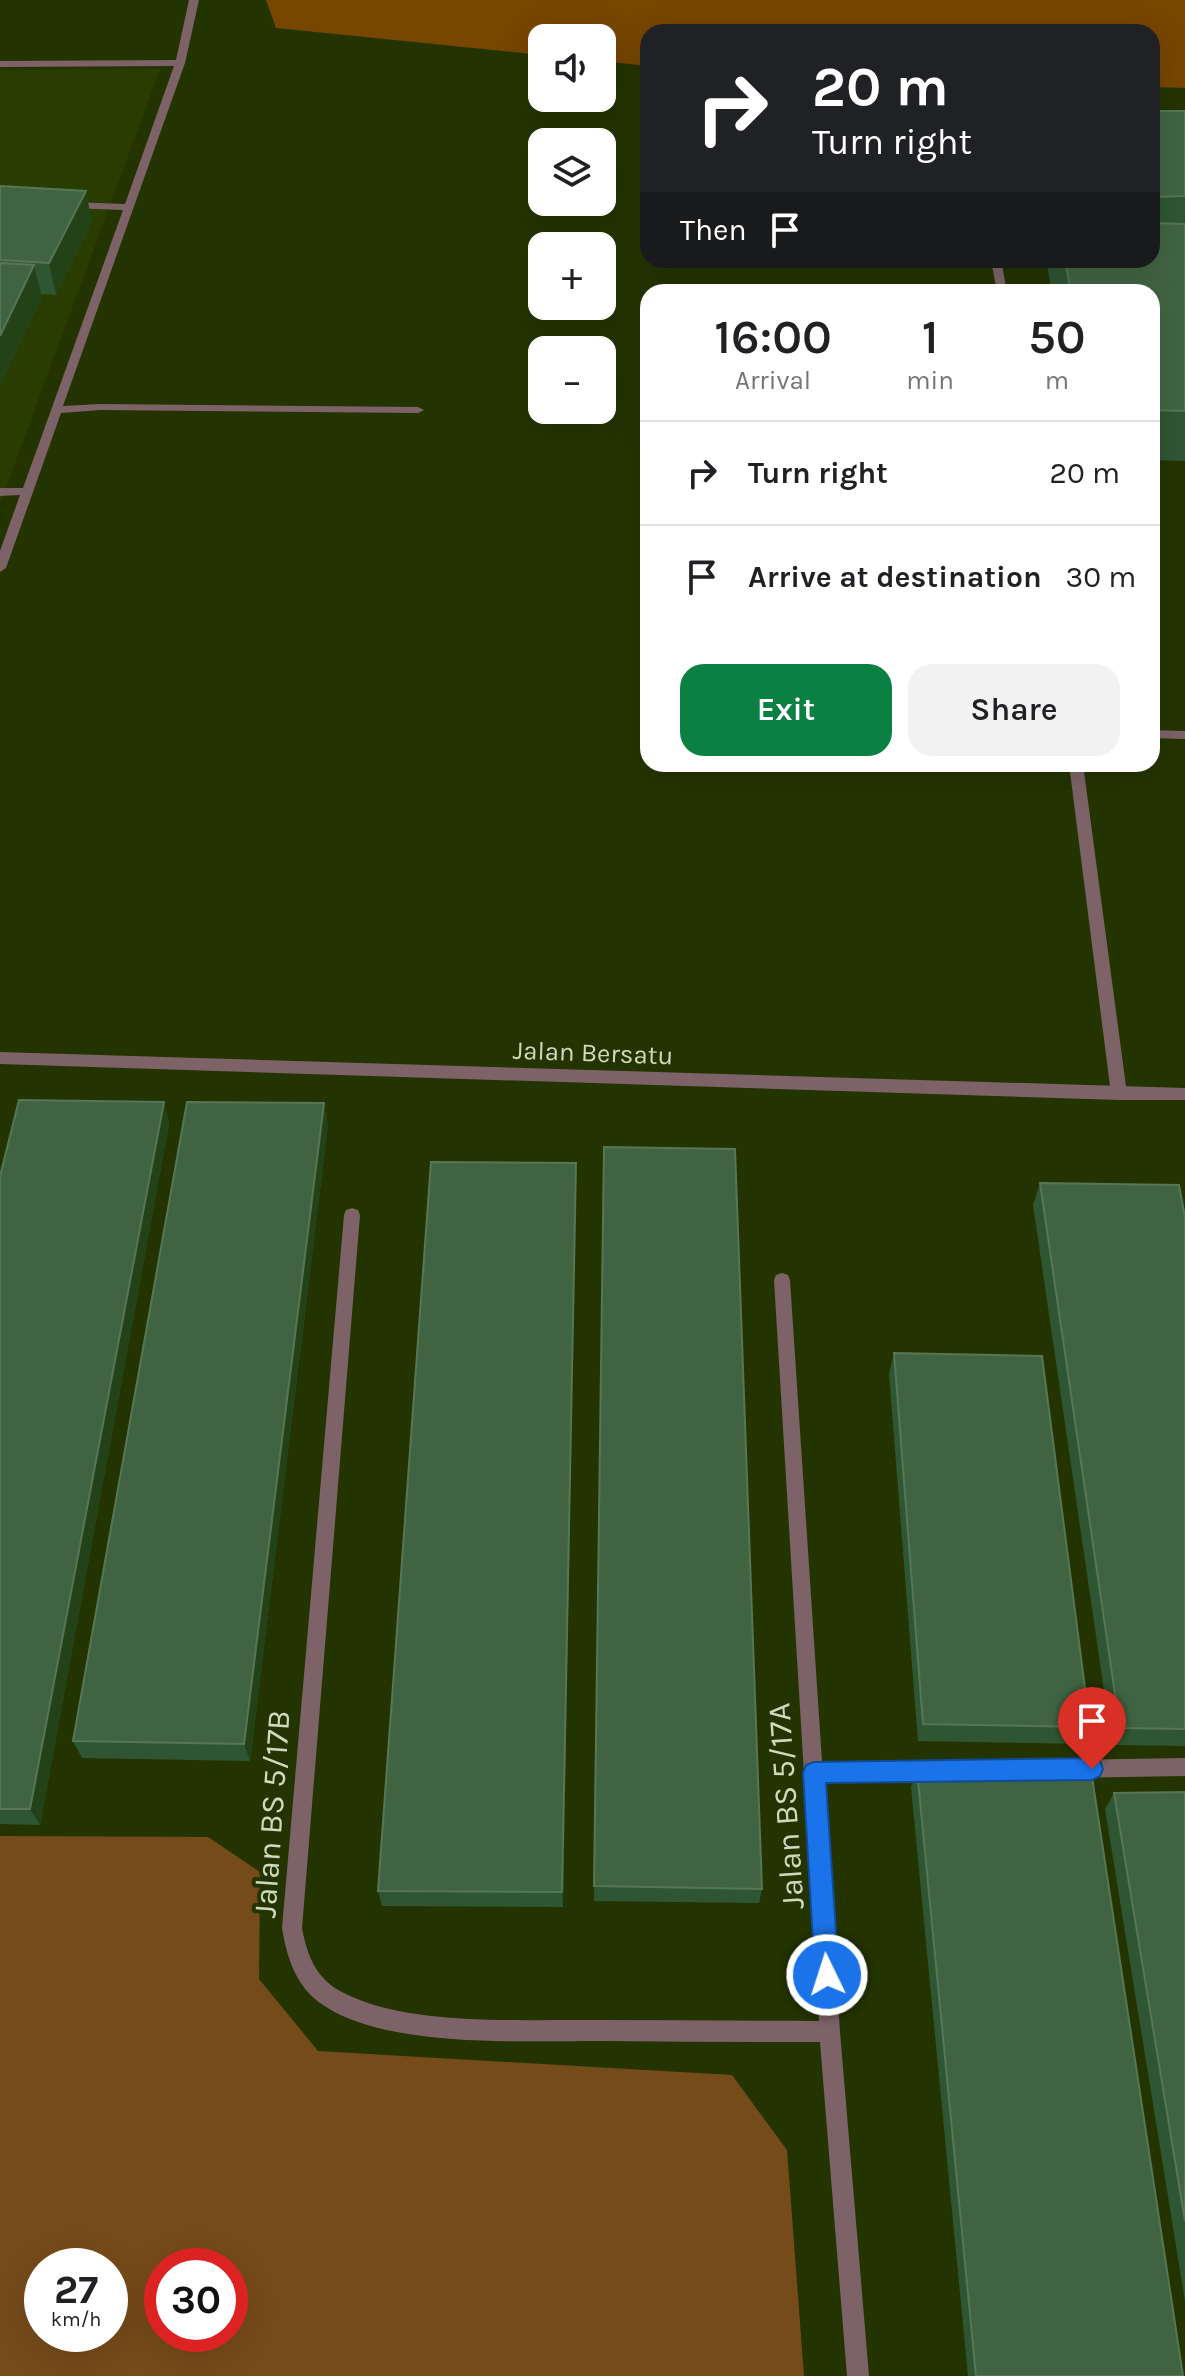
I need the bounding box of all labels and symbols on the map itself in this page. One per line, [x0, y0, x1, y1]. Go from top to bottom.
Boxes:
street label: Jalan Bersatu [512, 1035, 674, 1071]
pin [1058, 1687, 1126, 1769]
street label: Jalan BS 5/17A [760, 1702, 812, 1910]
street label: Jalan BS 5/17B [246, 1709, 298, 1919]
position arrow [785, 1933, 869, 2017]
speed limit sign: 30 [144, 2248, 248, 2352]

